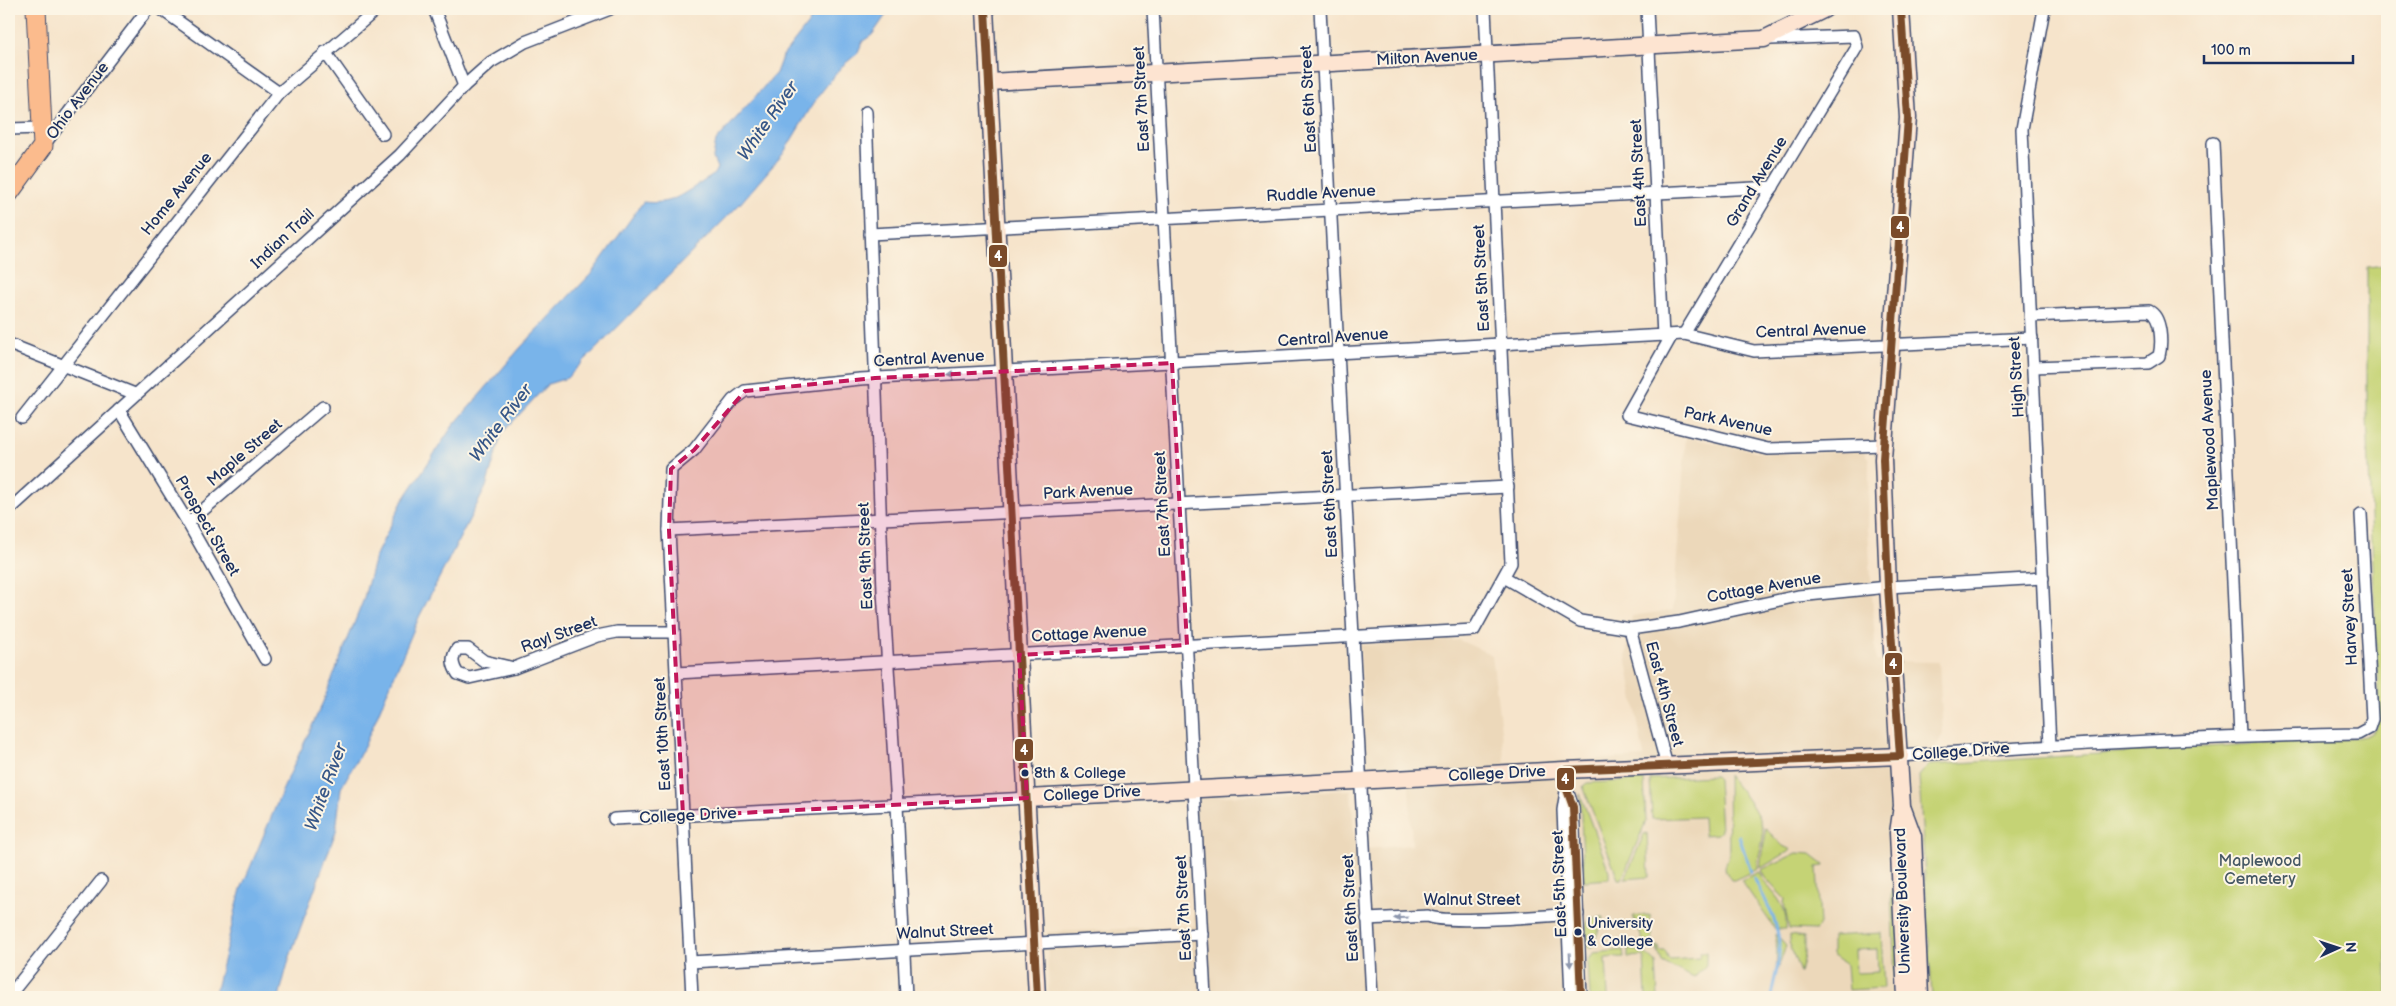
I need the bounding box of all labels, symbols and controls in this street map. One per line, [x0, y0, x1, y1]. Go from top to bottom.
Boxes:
scale bar [2204, 32, 2352, 64]
text: 100 m [2211, 41, 2251, 60]
street label: East 6th Street [1297, 44, 1321, 154]
street label: East 7th Street [1130, 46, 1154, 152]
street label: Milton Avenue [1376, 46, 1479, 70]
street label: Ohio Avenue [43, 58, 114, 143]
water label: White River [733, 76, 804, 165]
street label: East 4th Street [1627, 118, 1651, 228]
street label: Grand Avenue [1722, 133, 1792, 231]
street label: Home Avenue [138, 148, 217, 239]
street label: Ruddle Avenue [1266, 182, 1377, 206]
street label: Indian Trail [247, 205, 319, 273]
line badge: 4 [1890, 215, 1910, 239]
text: 4 [1896, 219, 1905, 236]
street label: East 5th Street [1470, 224, 1494, 332]
line badge: 4 [988, 244, 1008, 268]
text: 4 [994, 248, 1003, 265]
street label: Central Avenue [1755, 320, 1867, 342]
street label: Central Avenue [1277, 325, 1389, 351]
street label: High Street [2005, 336, 2029, 418]
street label: Central Avenue [873, 347, 985, 371]
street label: Maplewood Avenue [2197, 369, 2223, 511]
one-way arrow [946, 370, 962, 378]
water label: White River [465, 379, 538, 466]
street label: Park Avenue [1682, 403, 1775, 441]
street label: Maple Street [204, 415, 286, 491]
street label: East 6th Street [1318, 449, 1342, 559]
street label: East 7th Street [1151, 451, 1175, 557]
street label: Prospect Street [171, 472, 243, 580]
street label: Park Avenue [1043, 480, 1134, 504]
street label: East 9th Street [855, 502, 877, 610]
street label: Harvey Street [2338, 568, 2362, 666]
street label: Cottage Avenue [1706, 569, 1823, 607]
street label: Rayl Street [519, 613, 600, 657]
street label: Cottage Avenue [1031, 621, 1148, 647]
street label: East 4th Street [1641, 639, 1687, 749]
line badge: 4 [1884, 652, 1903, 676]
text: 4 [1889, 656, 1898, 673]
street label: East 10th Street [651, 676, 675, 791]
line badge: 4 [1014, 738, 1034, 762]
water label: White River [300, 739, 352, 834]
street label: College Drive [1912, 739, 2011, 765]
text: 4 [1020, 742, 1029, 759]
street label: College Drive [1448, 762, 1547, 786]
place label: 8th & College [1034, 764, 1126, 783]
line badge: 4 [1556, 767, 1575, 791]
marker: 8th & College [1020, 768, 1030, 778]
text: 4 [1561, 771, 1570, 788]
street label: College Drive [1043, 782, 1142, 806]
street label: College Drive [639, 804, 738, 828]
street label: University Boulevard [1891, 827, 1915, 975]
street label: East 5th Street [1549, 830, 1571, 938]
park label: Maplewood Cemetery [2218, 852, 2302, 889]
street label: East 6th Street [1339, 853, 1363, 963]
street label: East 7th Street [1172, 855, 1196, 961]
street label: Walnut Street [1423, 891, 1521, 910]
one-way arrow [1393, 914, 1409, 922]
place label: University & College [1587, 914, 1653, 951]
street label: Walnut Street [896, 920, 994, 944]
north arrow [2314, 924, 2364, 974]
marker: University & College [1573, 927, 1583, 937]
text: N [2342, 942, 2359, 953]
one-way arrow [1566, 953, 1574, 969]

